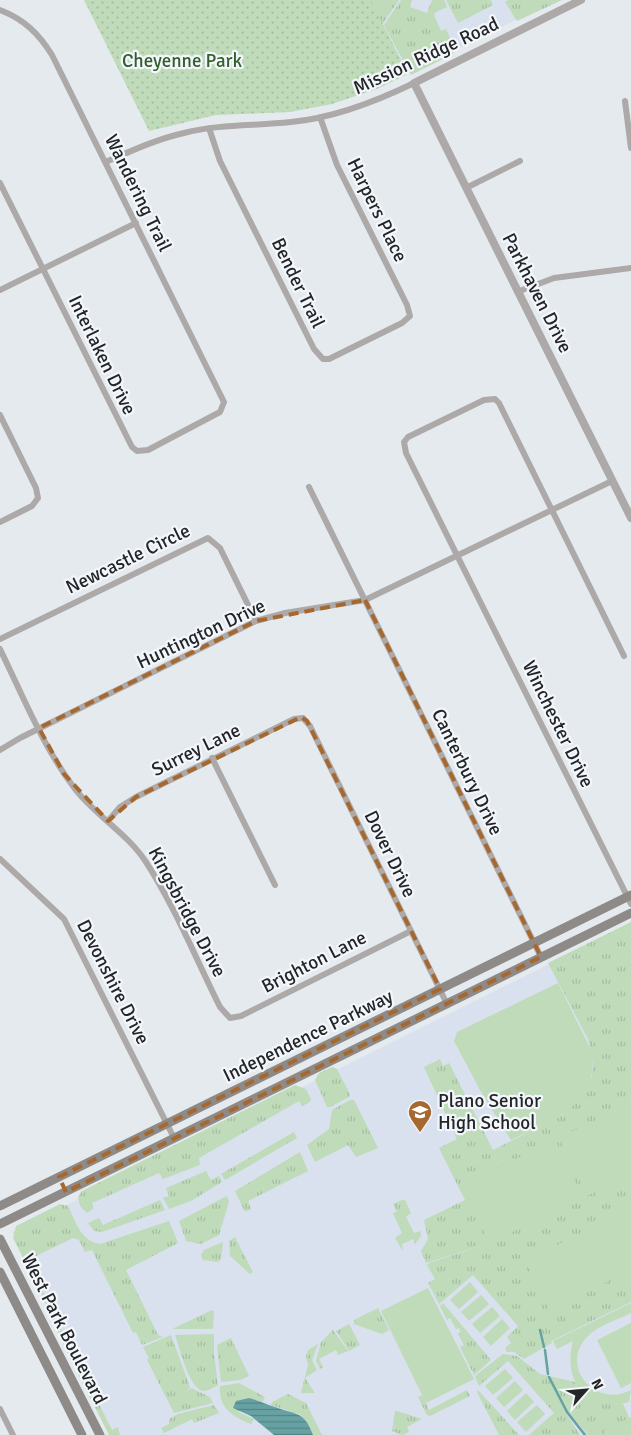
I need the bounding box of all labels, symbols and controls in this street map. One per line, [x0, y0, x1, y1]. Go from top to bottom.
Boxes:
street label: Mission Ridge Road [349, 12, 503, 100]
park label: Cheyenne Park [122, 49, 243, 73]
street label: Wandering Trail [99, 130, 177, 256]
street label: Harpers Place [341, 154, 413, 266]
street label: Parkhaven Drive [497, 229, 577, 357]
street label: Bender Trail [266, 234, 330, 332]
street label: Interlaken Drive [63, 291, 141, 419]
street label: Newcastle Circle [62, 519, 194, 599]
street label: Huntington Drive [133, 594, 269, 674]
street label: Winchester Drive [517, 657, 599, 791]
street label: Canterbury Drive [426, 705, 508, 839]
street label: Surrey Lane [148, 718, 244, 782]
street label: Dover Drive [359, 807, 421, 901]
street label: Kingsbridge Drive [143, 843, 231, 981]
street label: Devonshire Drive [71, 916, 155, 1048]
street label: Brighton Lane [258, 925, 370, 999]
street label: Independence Parkway [219, 984, 397, 1088]
place label: Plano Senior High School [438, 1089, 541, 1135]
school or university icon: Plano Senior High School [407, 1099, 433, 1133]
street label: West Park Boulevard [16, 1249, 112, 1409]
north arrow [561, 1365, 611, 1415]
text: N [587, 1376, 607, 1393]

